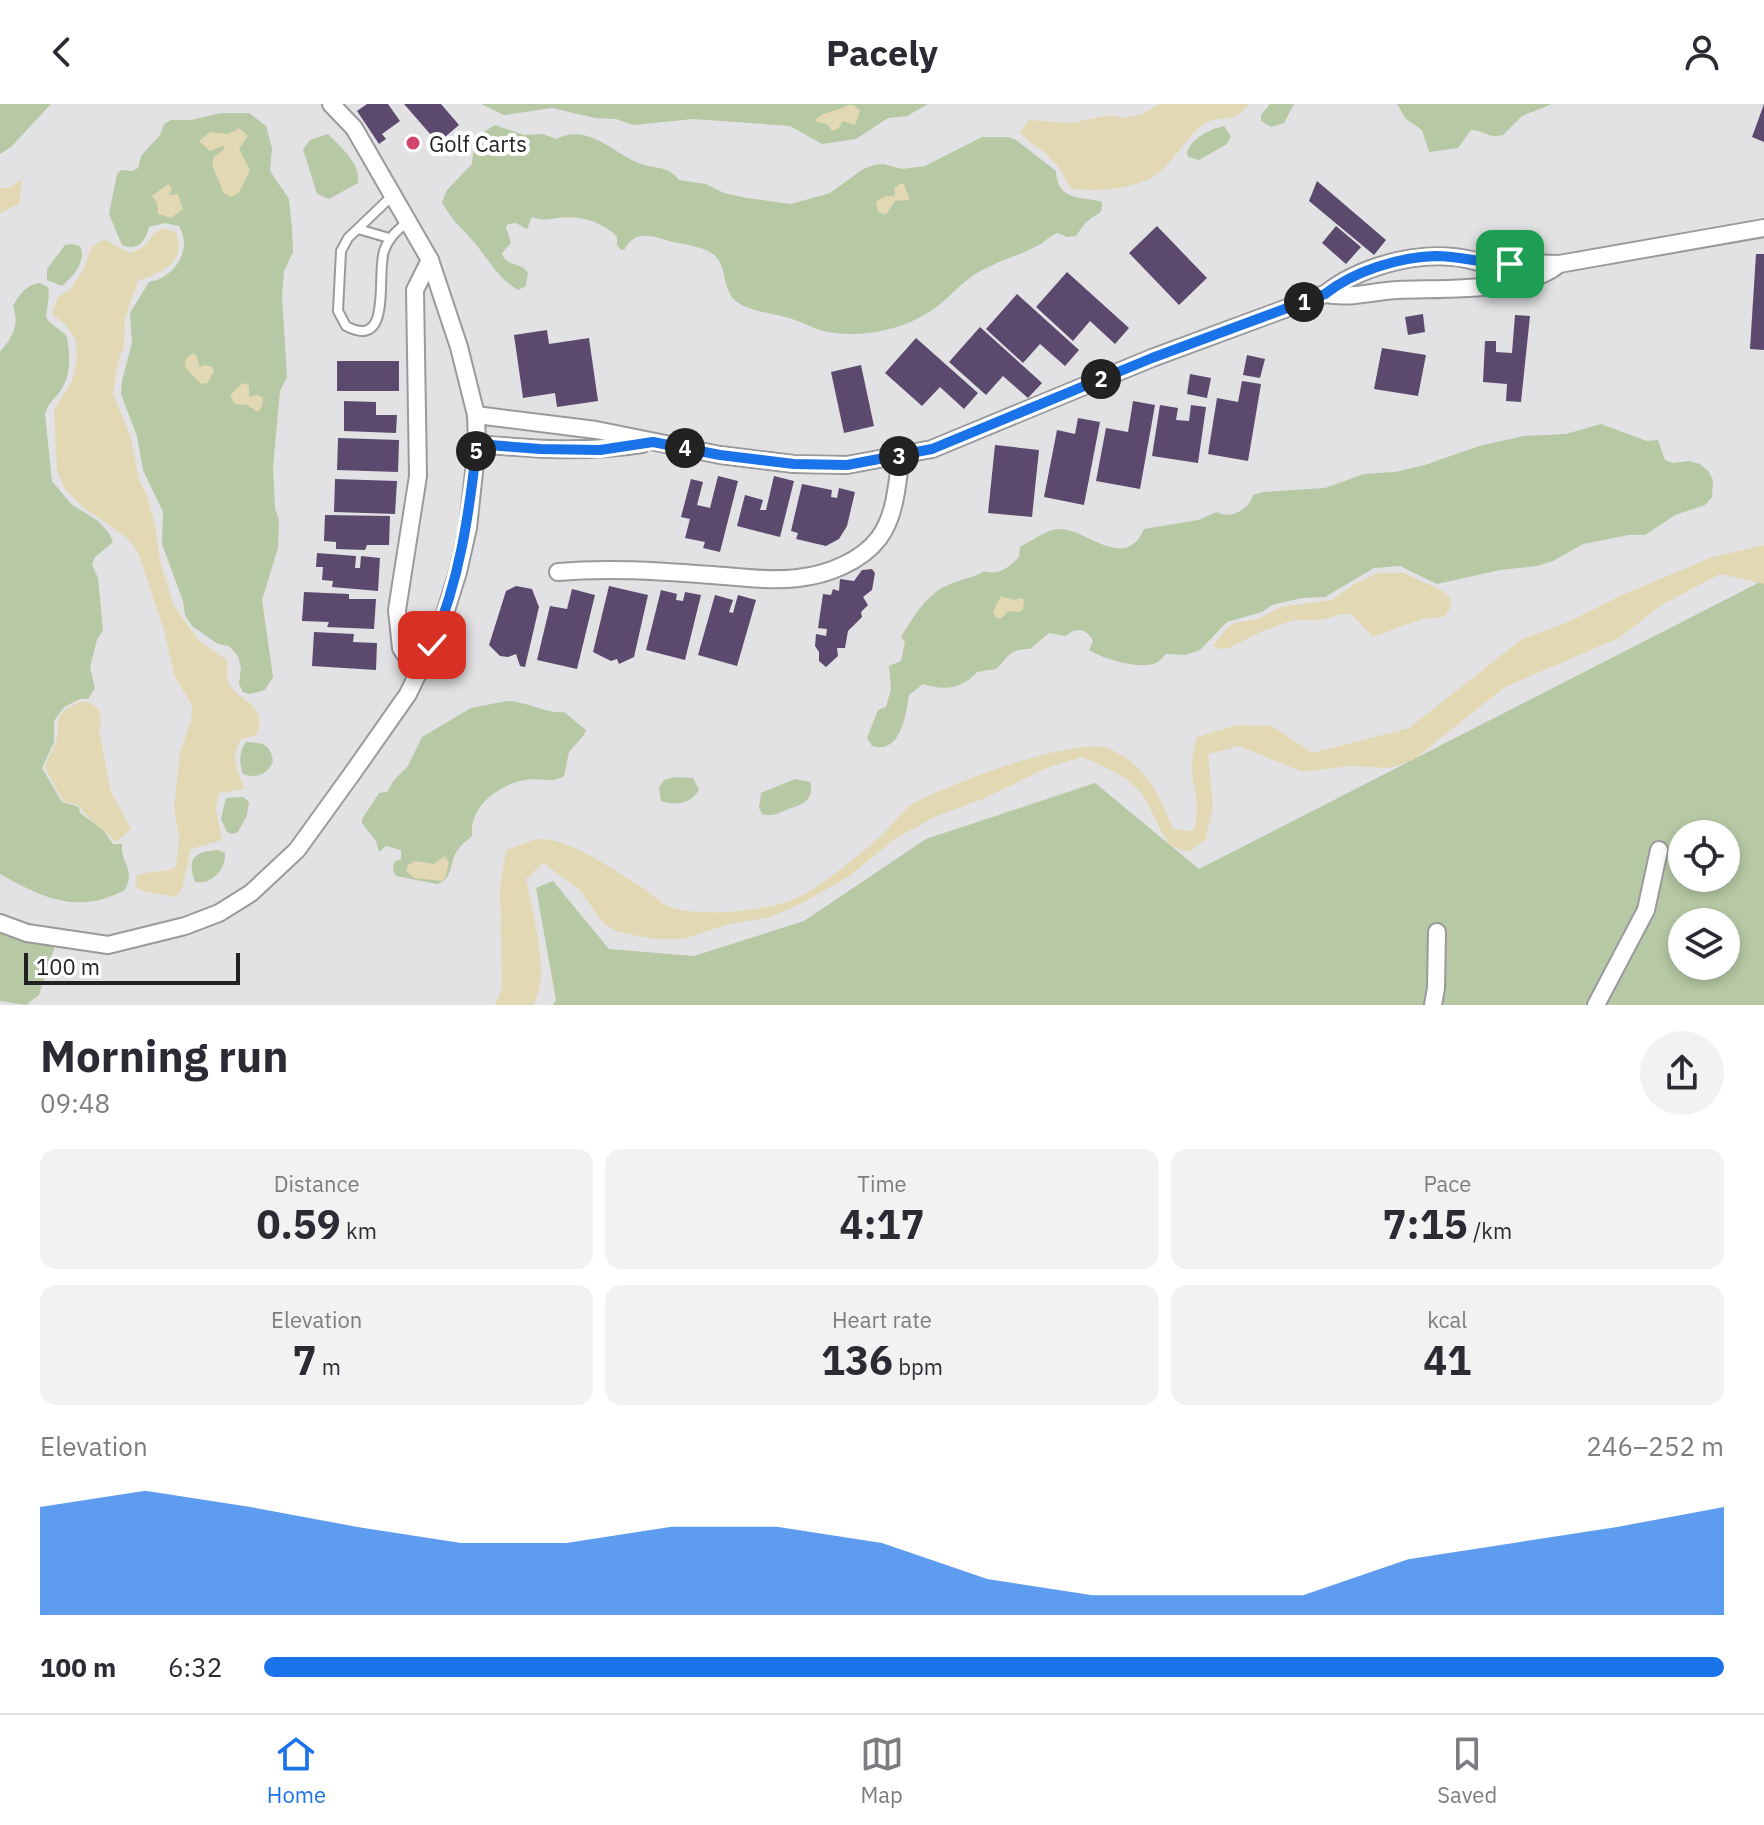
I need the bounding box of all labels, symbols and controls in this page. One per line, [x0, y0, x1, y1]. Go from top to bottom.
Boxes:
text: Pacely [826, 29, 938, 76]
icon: back [40, 30, 84, 74]
icon: person [1680, 30, 1724, 74]
place label: Golf Carts [429, 129, 527, 158]
marker: Golf Carts [404, 134, 422, 152]
pin [1476, 230, 1544, 298]
icon: arrive [1488, 242, 1532, 286]
pin: 1 [1284, 282, 1324, 322]
text: 1 [1297, 287, 1311, 316]
pin: 2 [1081, 359, 1121, 399]
text: 2 [1094, 364, 1108, 393]
pin: 4 [665, 428, 705, 468]
pin: 5 [456, 431, 496, 471]
text: 4 [678, 433, 692, 462]
text: 5 [469, 436, 483, 465]
pin: 3 [879, 436, 919, 476]
text: 3 [892, 441, 906, 470]
pin [398, 611, 466, 679]
icon: check [410, 623, 454, 667]
map controls [1668, 820, 1740, 980]
button: locate [1668, 820, 1740, 892]
button: layers [1668, 908, 1740, 980]
scale bar [24, 949, 240, 985]
text: 100 m [36, 952, 100, 981]
text: Morning run [40, 1027, 289, 1084]
button: share [1640, 1031, 1724, 1115]
text: 09:48 [40, 1086, 110, 1120]
text: Distance [274, 1169, 360, 1198]
text: Time [857, 1169, 907, 1198]
text: Pace [1423, 1169, 1471, 1198]
text: 0.59 [256, 1198, 341, 1250]
text: 4:17 [839, 1198, 925, 1250]
text: 7:15 [1383, 1198, 1468, 1250]
text: km [341, 1216, 377, 1245]
text: /km [1468, 1216, 1512, 1245]
text: Elevation [271, 1305, 362, 1334]
text: Heart rate [832, 1305, 932, 1334]
text: kcal [1427, 1305, 1467, 1334]
text: 7 [292, 1334, 316, 1386]
text: 136 [821, 1334, 893, 1386]
text: 41 [1423, 1334, 1471, 1386]
text: m [316, 1352, 341, 1381]
text: bpm [893, 1352, 943, 1381]
text: Elevation [40, 1429, 148, 1463]
text: 246–252 m [1586, 1429, 1724, 1463]
text: 100 m [40, 1650, 116, 1684]
text: 6:32 [168, 1650, 222, 1684]
tab: Home [267, 1732, 326, 1809]
tab: Map [860, 1732, 904, 1809]
tab: Saved [1437, 1732, 1497, 1809]

